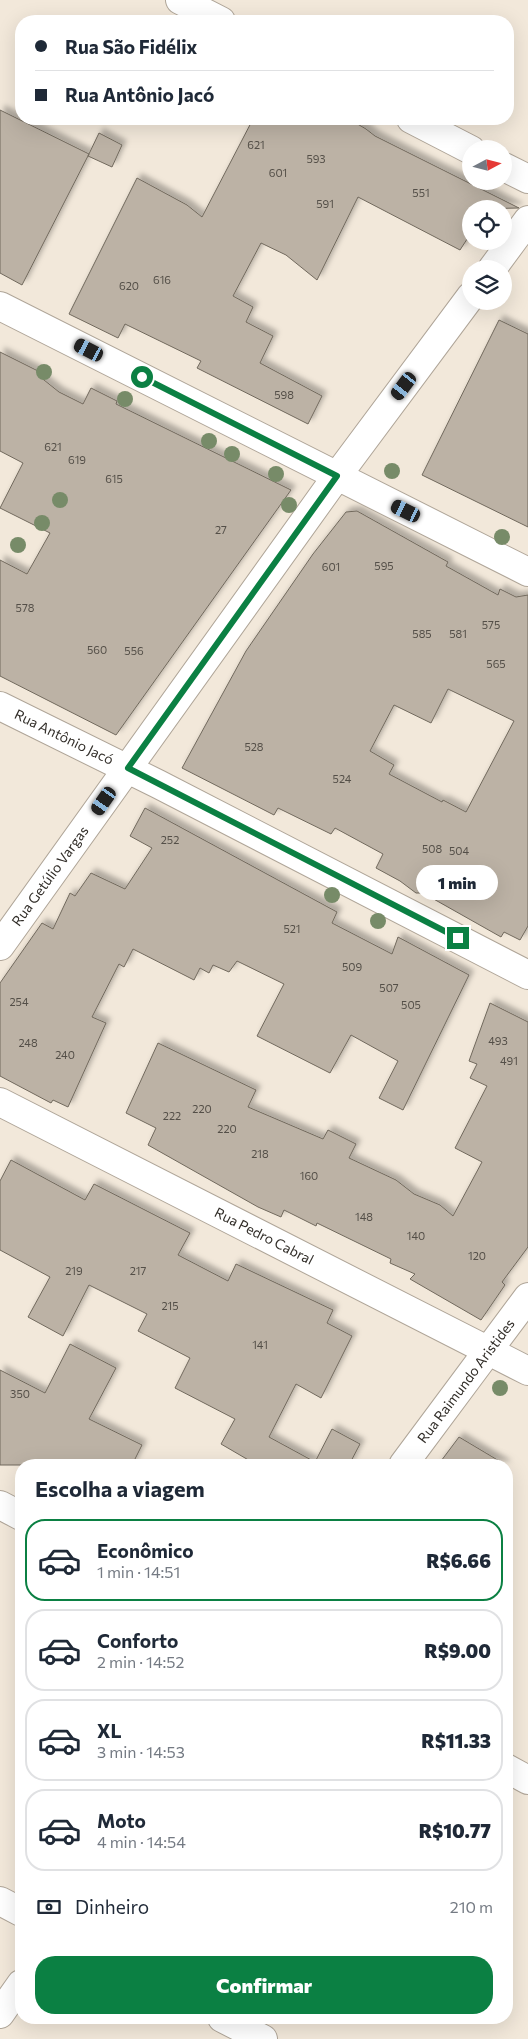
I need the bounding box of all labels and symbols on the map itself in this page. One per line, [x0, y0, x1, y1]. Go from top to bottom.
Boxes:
house number: 621 [247, 138, 265, 151]
north arrow [462, 140, 512, 190]
house number: 593 [306, 152, 326, 165]
house number: 601 [269, 166, 287, 179]
house number: 551 [412, 186, 430, 199]
house number: 591 [316, 197, 334, 210]
house number: 616 [153, 273, 171, 286]
house number: 620 [119, 279, 139, 292]
car [72, 337, 105, 363]
route start [131, 366, 153, 388]
car [388, 370, 419, 402]
house number: 598 [274, 388, 294, 401]
house number: 621 [44, 440, 62, 453]
house number: 619 [68, 453, 86, 466]
house number: 615 [105, 472, 123, 485]
car [389, 498, 422, 524]
house number: 27 [215, 523, 227, 536]
house number: 595 [374, 559, 394, 572]
house number: 601 [322, 560, 340, 573]
house number: 578 [16, 601, 35, 614]
house number: 575 [482, 618, 500, 631]
house number: 585 [412, 627, 432, 640]
house number: 581 [449, 627, 467, 640]
house number: 560 [87, 643, 107, 656]
house number: 556 [124, 644, 144, 657]
house number: 565 [486, 657, 506, 670]
street label: Rua Antônio Jacó [12, 705, 117, 768]
house number: 528 [244, 740, 264, 753]
house number: 524 [333, 772, 352, 785]
car [89, 784, 118, 818]
street label: Rua Getúlio Vargas [8, 822, 92, 929]
house number: 252 [161, 833, 179, 846]
house number: 508 [422, 842, 442, 855]
house number: 504 [449, 844, 469, 857]
callout: 1 min [417, 866, 499, 900]
house number: 521 [283, 922, 301, 935]
route end [447, 927, 469, 949]
house number: 509 [342, 960, 362, 973]
house number: 507 [379, 981, 399, 994]
house number: 254 [9, 995, 29, 1008]
house number: 505 [401, 998, 421, 1011]
house number: 493 [488, 1034, 508, 1047]
house number: 248 [18, 1036, 38, 1049]
house number: 240 [55, 1048, 75, 1061]
house number: 491 [500, 1054, 518, 1067]
house number: 220 [192, 1102, 212, 1115]
house number: 222 [163, 1109, 181, 1122]
house number: 220 [217, 1122, 237, 1135]
house number: 218 [251, 1147, 269, 1160]
house number: 160 [300, 1169, 318, 1182]
street label: Rua Pedro Cabral [212, 1203, 317, 1268]
house number: 148 [355, 1210, 373, 1223]
house number: 140 [407, 1229, 425, 1242]
house number: 120 [468, 1249, 486, 1262]
house number: 219 [65, 1264, 83, 1277]
house number: 217 [130, 1264, 146, 1277]
house number: 215 [161, 1299, 179, 1312]
street label: Rua Raimundo Aristides [413, 1315, 518, 1446]
house number: 141 [252, 1338, 268, 1351]
house number: 350 [10, 1387, 30, 1400]

